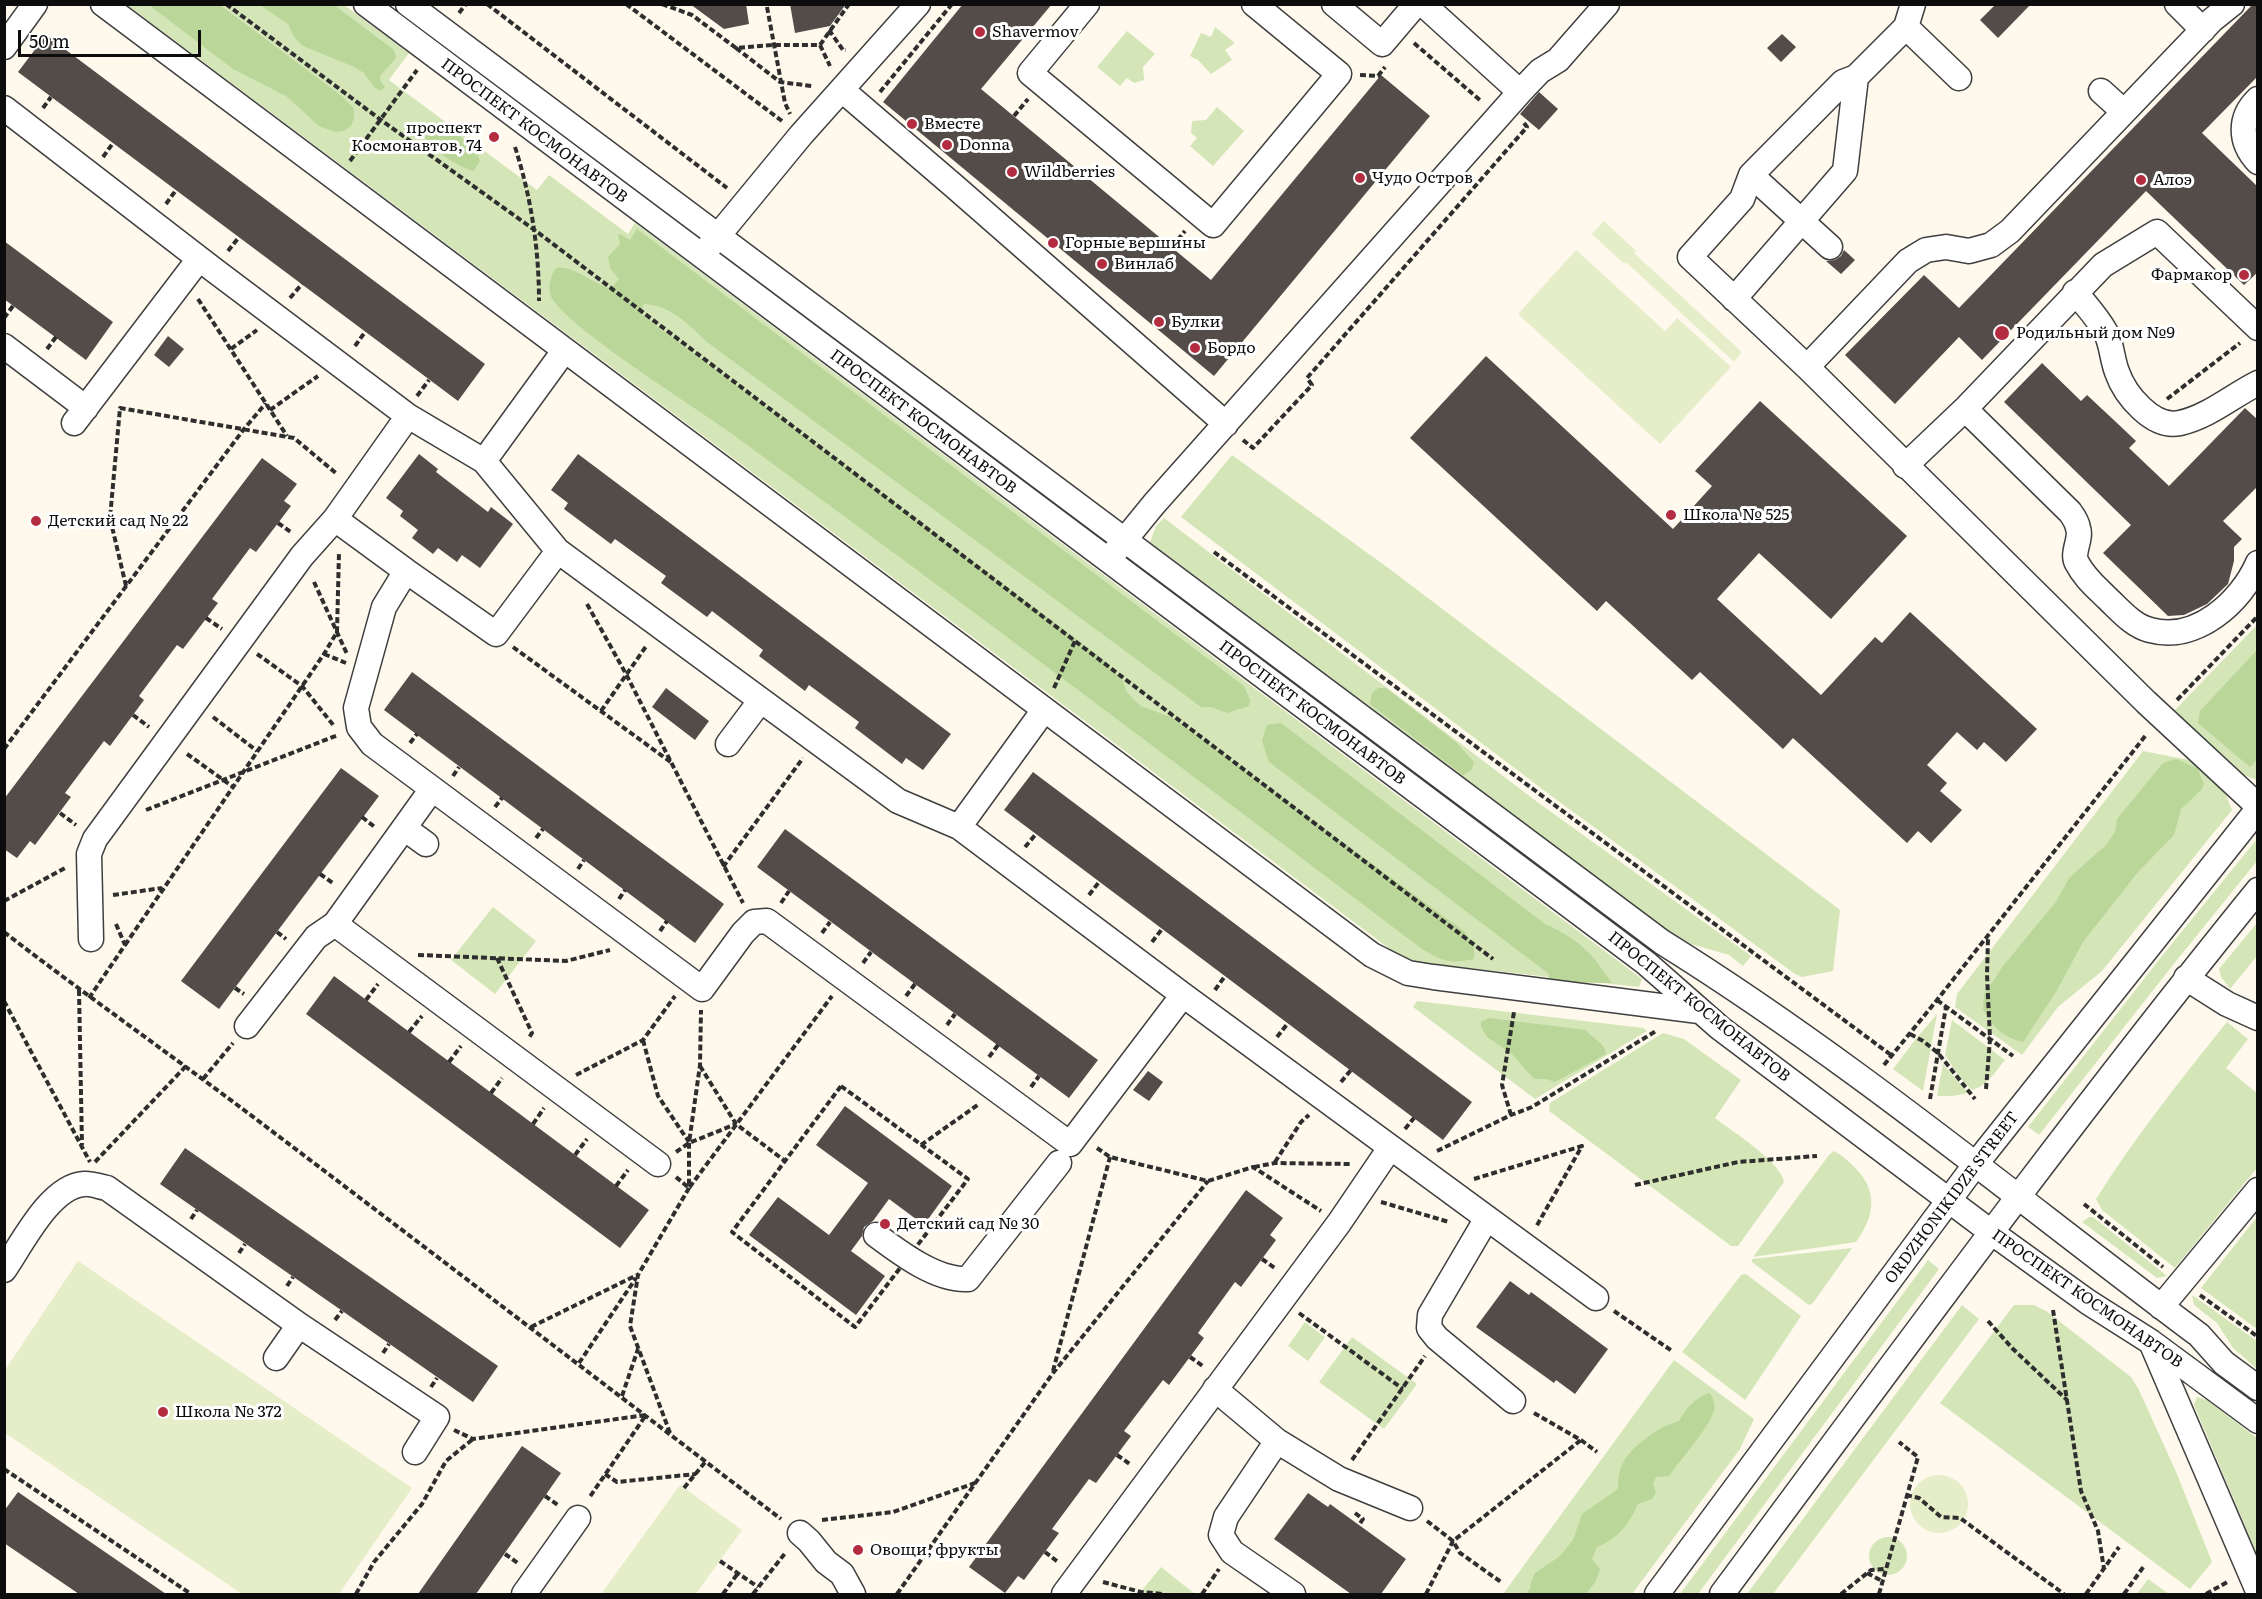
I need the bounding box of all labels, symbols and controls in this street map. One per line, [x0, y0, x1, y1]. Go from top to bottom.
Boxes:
scale bar [21, 18, 204, 56]
place label: Shavermov [992, 22, 1079, 42]
marker: Shavermov [973, 25, 987, 39]
text: 50 m [29, 27, 70, 54]
street label: ПРОСПЕКТ КОСМОНАВТОВ [437, 55, 631, 207]
place label: Вместе [924, 114, 981, 134]
marker: Вместе [905, 117, 919, 131]
place label: проспект Космонавтов, 74 [351, 118, 482, 156]
marker: проспект Космонавтов, 74 [487, 130, 501, 144]
place label: Donna [959, 135, 1010, 155]
marker: Donna [940, 138, 954, 152]
place label: Wildberries [1024, 162, 1115, 182]
marker: Wildberries [1005, 165, 1019, 179]
place label: Чудо Остров [1372, 168, 1473, 188]
place label: Алоэ [2153, 170, 2192, 190]
marker: Чудо Остров [1353, 171, 1367, 185]
marker: Алоэ [2134, 173, 2148, 187]
place label: Горные вершины [1065, 233, 1206, 253]
marker: Горные вершины [1046, 236, 1060, 250]
place label: Винлаб [1114, 254, 1174, 274]
marker: Винлаб [1095, 257, 1109, 271]
place label: Фармакор [2151, 265, 2232, 285]
marker: Фармакор [2237, 268, 2251, 282]
place label: Булки [1171, 312, 1220, 332]
marker: Булки [1152, 315, 1166, 329]
place label: Родильный дом №9 [2016, 323, 2175, 343]
marker: Родильный дом №9 [1993, 324, 2011, 342]
place label: Бордо [1207, 338, 1256, 358]
marker: Бордо [1188, 341, 1202, 355]
street label: ПРОСПЕКТ КОСМОНАВТОВ [826, 346, 1020, 498]
place label: Школа № 525 [1683, 505, 1789, 525]
marker: Школа № 525 [1664, 508, 1678, 522]
place label: Детский сад № 22 [48, 511, 188, 531]
marker: Детский сад № 22 [29, 514, 43, 528]
street label: ПРОСПЕКТ КОСМОНАВТОВ [1215, 637, 1409, 789]
street label: ПРОСПЕКТ КОСМОНАВТОВ [1604, 928, 1794, 1086]
street label: ORDZHONIKIDZE STREET [1881, 1108, 2023, 1288]
place label: Детский сад № 30 [897, 1214, 1039, 1234]
marker: Детский сад № 30 [878, 1217, 892, 1231]
street label: ПРОСПЕКТ КОСМОНАВТОВ [1988, 1226, 2186, 1372]
place label: Школа № 372 [175, 1402, 282, 1422]
marker: Школа № 372 [156, 1405, 170, 1419]
place label: Овощи, фрукты [870, 1540, 999, 1560]
marker: Овощи, фрукты [851, 1543, 865, 1557]

